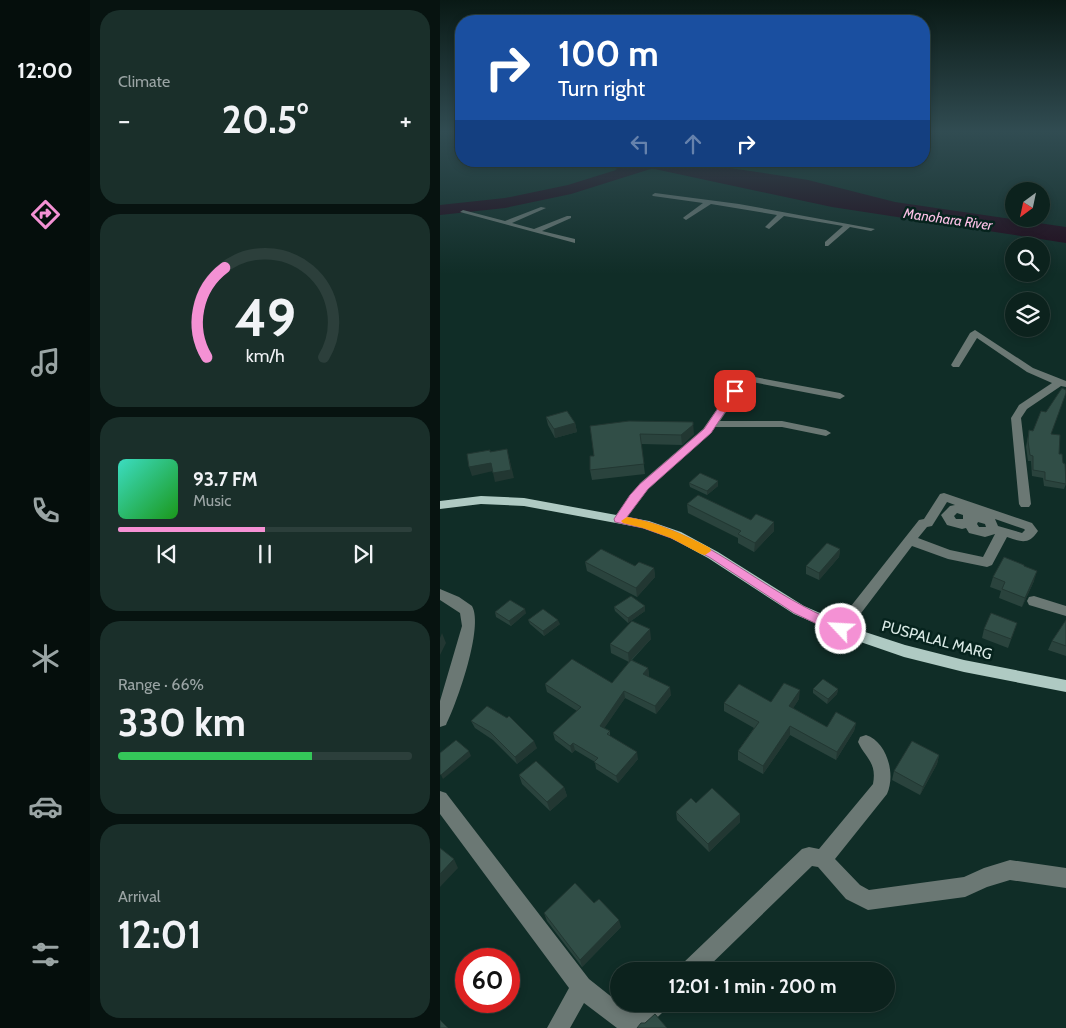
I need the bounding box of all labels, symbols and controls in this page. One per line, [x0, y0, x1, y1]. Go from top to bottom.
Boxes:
text: 100 m [558, 32, 659, 75]
icon: right [475, 35, 540, 100]
text: 12:00 [17, 57, 73, 84]
text: Climate [118, 72, 170, 91]
text: Turn right [558, 75, 645, 102]
text: 20.5° [222, 96, 308, 143]
text: − [118, 103, 130, 137]
text: + [400, 103, 412, 137]
icon: left [626, 130, 654, 158]
icon: ahead [679, 130, 707, 158]
icon: right [732, 130, 760, 158]
north arrow [1005, 182, 1050, 228]
map controls [1005, 182, 1050, 337]
icon: directions [28, 197, 63, 232]
water label: Manohara River [902, 204, 994, 234]
button: search [1005, 237, 1050, 282]
text: 49 [234, 286, 296, 349]
button: layers [1005, 292, 1050, 337]
icon: music [28, 345, 63, 380]
text: km/h [245, 345, 285, 366]
pin [714, 370, 756, 412]
icon: arrive [721, 377, 749, 405]
text: 93.7 FM [193, 468, 258, 491]
text: Music [193, 491, 231, 510]
icon: phone [28, 493, 63, 528]
icon: previous [153, 540, 181, 568]
icon: pause [251, 540, 279, 568]
icon: next [349, 540, 377, 568]
position arrow [814, 602, 866, 654]
street label: PUSPALAL MARG [880, 617, 994, 663]
icon: climate [28, 641, 63, 676]
text: Range · 66% [118, 675, 204, 694]
text: 330 km [118, 699, 246, 746]
icon: car [28, 789, 63, 824]
text: Arrival [118, 887, 161, 906]
text: 12:01 [118, 911, 201, 958]
icon: filters [28, 937, 63, 972]
speed limit sign: 60 [455, 948, 520, 1013]
text: 12:01 · 1 min · 200 m [668, 975, 837, 998]

